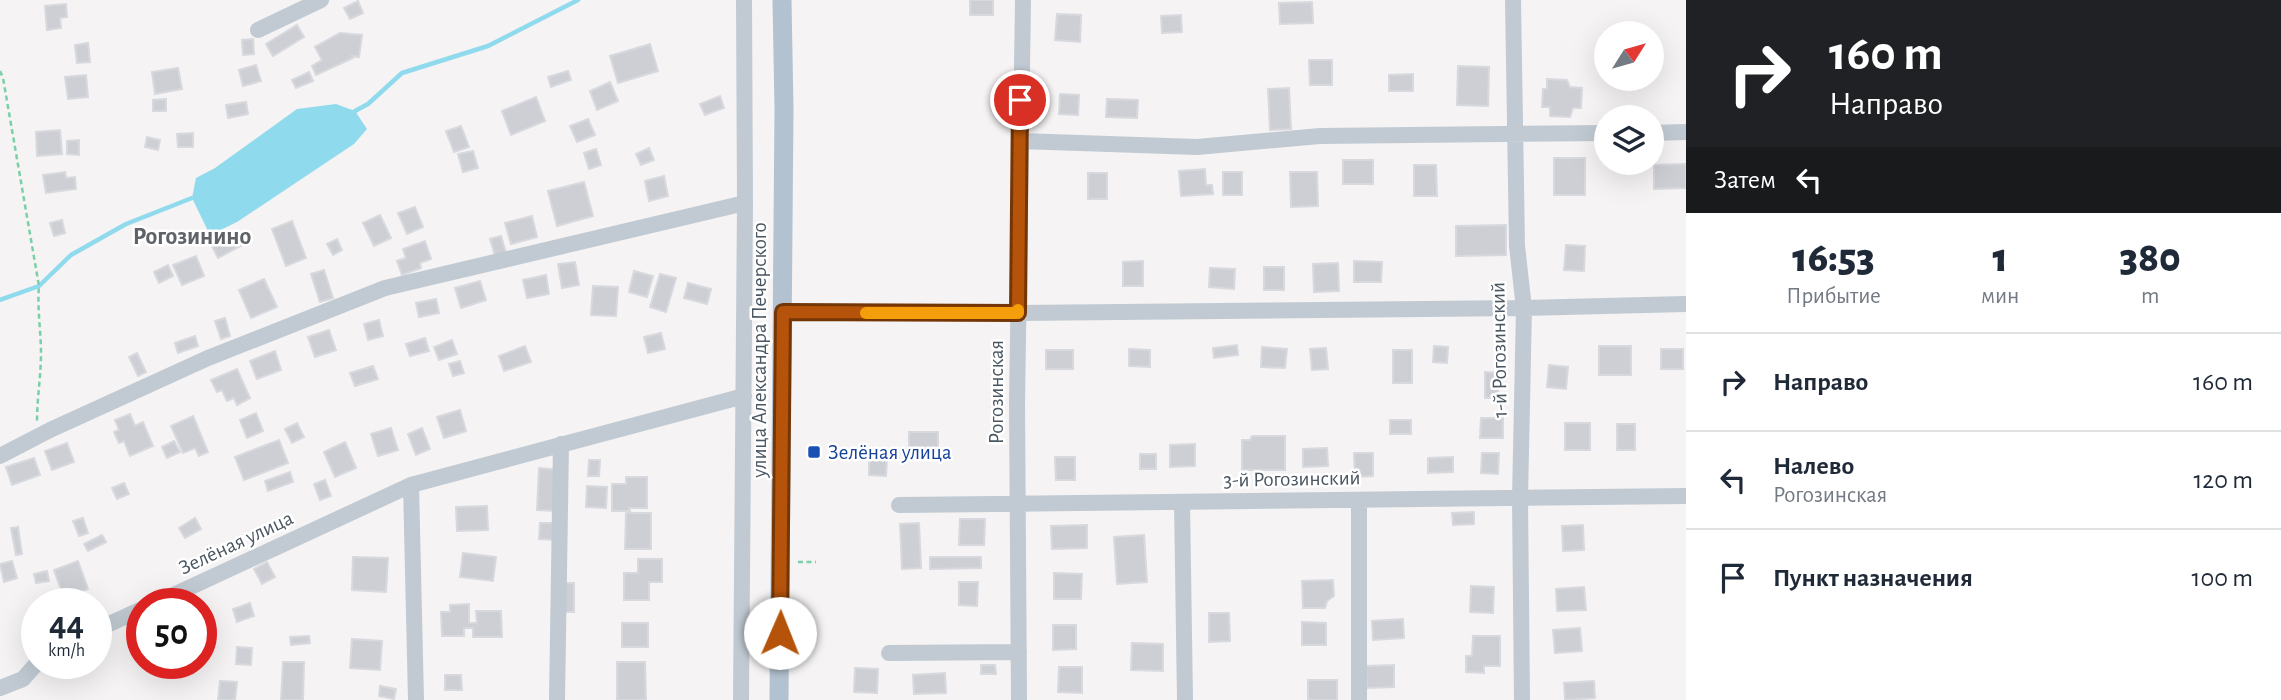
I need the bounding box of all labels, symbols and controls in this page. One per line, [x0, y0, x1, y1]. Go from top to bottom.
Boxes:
north arrow [1594, 21, 1664, 91]
map controls [1594, 21, 1664, 175]
icon: right [1714, 28, 1805, 119]
text: 160 m [1829, 30, 1943, 79]
pin [990, 70, 1050, 130]
icon: arrive [1001, 81, 1039, 119]
text: Направо [1829, 88, 1943, 120]
button: layers [1594, 105, 1664, 175]
icon: left [1790, 161, 1828, 199]
text: Затем [1714, 167, 1776, 193]
street label: улица Александра Печерского [749, 222, 770, 479]
district label: Рогозинино [133, 225, 251, 249]
text: 16:53 [1792, 237, 1875, 279]
text: 1 [1992, 237, 2008, 279]
text: 380 [2119, 237, 2181, 279]
street label: 1-й Рогозинский [1487, 282, 1511, 418]
text: Прибытие [1786, 285, 1881, 308]
text: мин [1981, 285, 2019, 308]
text: m [2141, 285, 2159, 308]
street label: Рогозинская [986, 340, 1007, 444]
icon: right [1714, 363, 1752, 401]
text: Направо [1773, 369, 1868, 395]
text: 160 m [2193, 369, 2253, 395]
place label: Зелёная улица [828, 442, 952, 463]
marker: Зелёная улица [806, 444, 822, 460]
text: Налево [1773, 453, 1854, 479]
icon: left [1714, 461, 1752, 499]
street label: 3-й Рогозинский [1223, 467, 1361, 491]
text: 120 m [2193, 467, 2253, 493]
text: Рогозинская [1773, 484, 1887, 507]
street label: Зелёная улица [175, 507, 297, 579]
icon: arrive [1714, 559, 1752, 597]
text: Пункт назначения [1773, 565, 1973, 591]
text: 100 m [2192, 565, 2253, 591]
speed limit sign: 50 [126, 588, 217, 679]
position arrow [743, 596, 817, 670]
text: 44 [49, 607, 84, 642]
text: km/h [48, 642, 85, 660]

